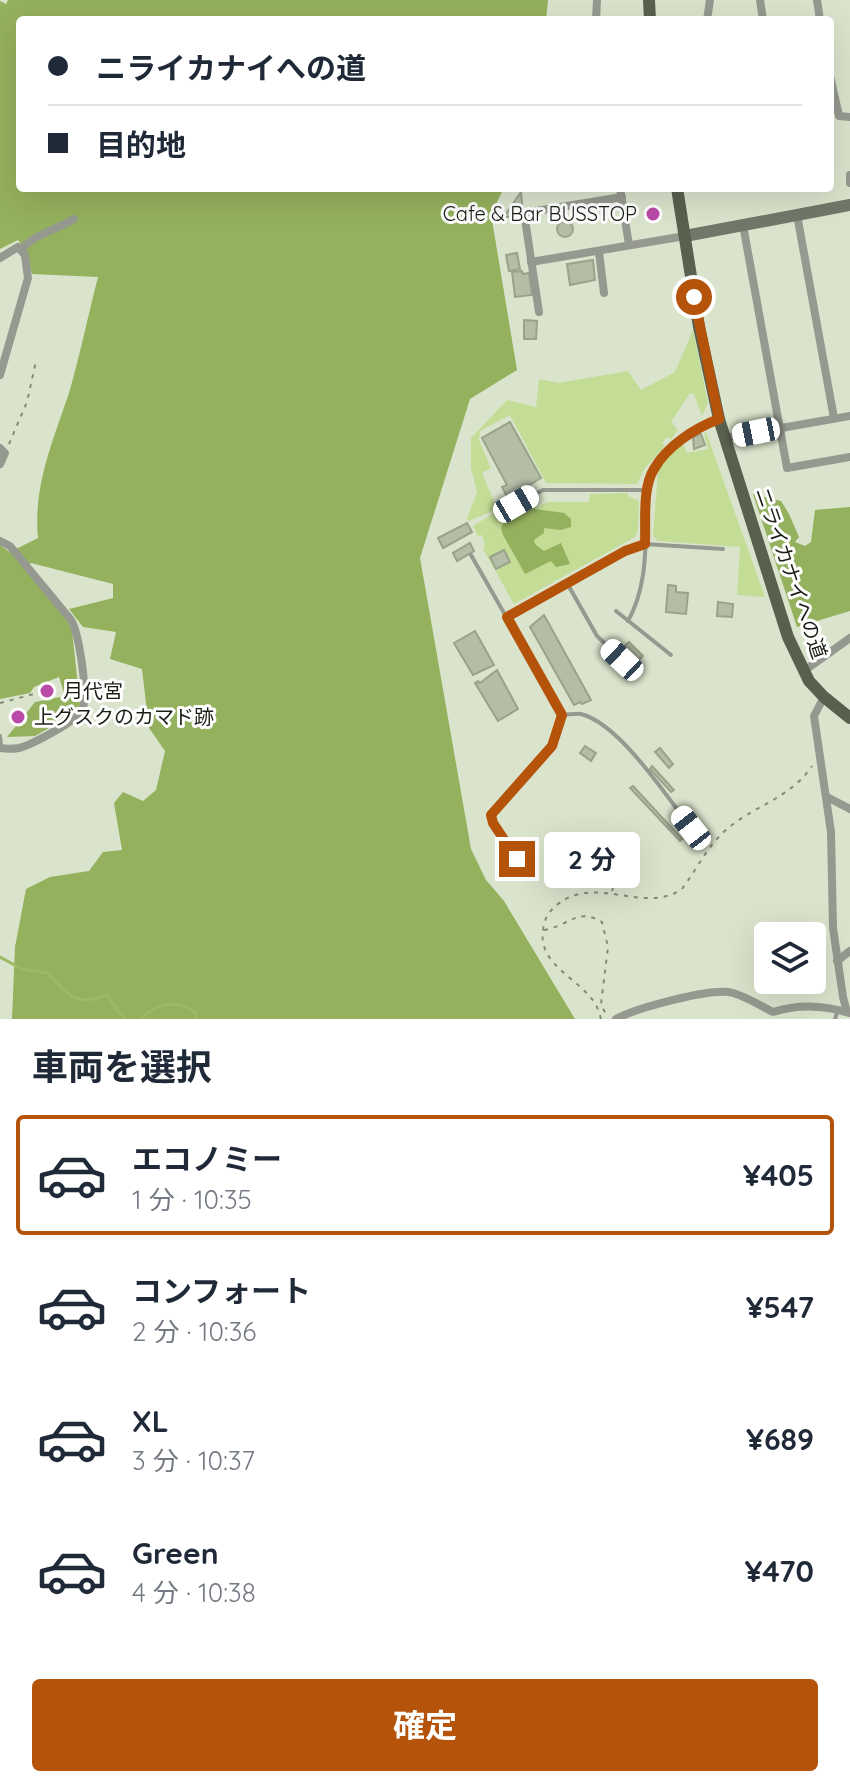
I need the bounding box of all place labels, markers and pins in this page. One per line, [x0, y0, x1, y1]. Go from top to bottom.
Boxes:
place label: Cafe & Bar BUSSTOP [443, 201, 637, 226]
marker: Cafe & Bar BUSSTOP [644, 205, 662, 223]
place label: 月代宮 [63, 678, 123, 703]
marker: 月代宮 [38, 682, 56, 700]
place label: 上グスクのカマド跡 [34, 704, 214, 729]
marker: 上グスクのカマド跡 [9, 708, 27, 726]

